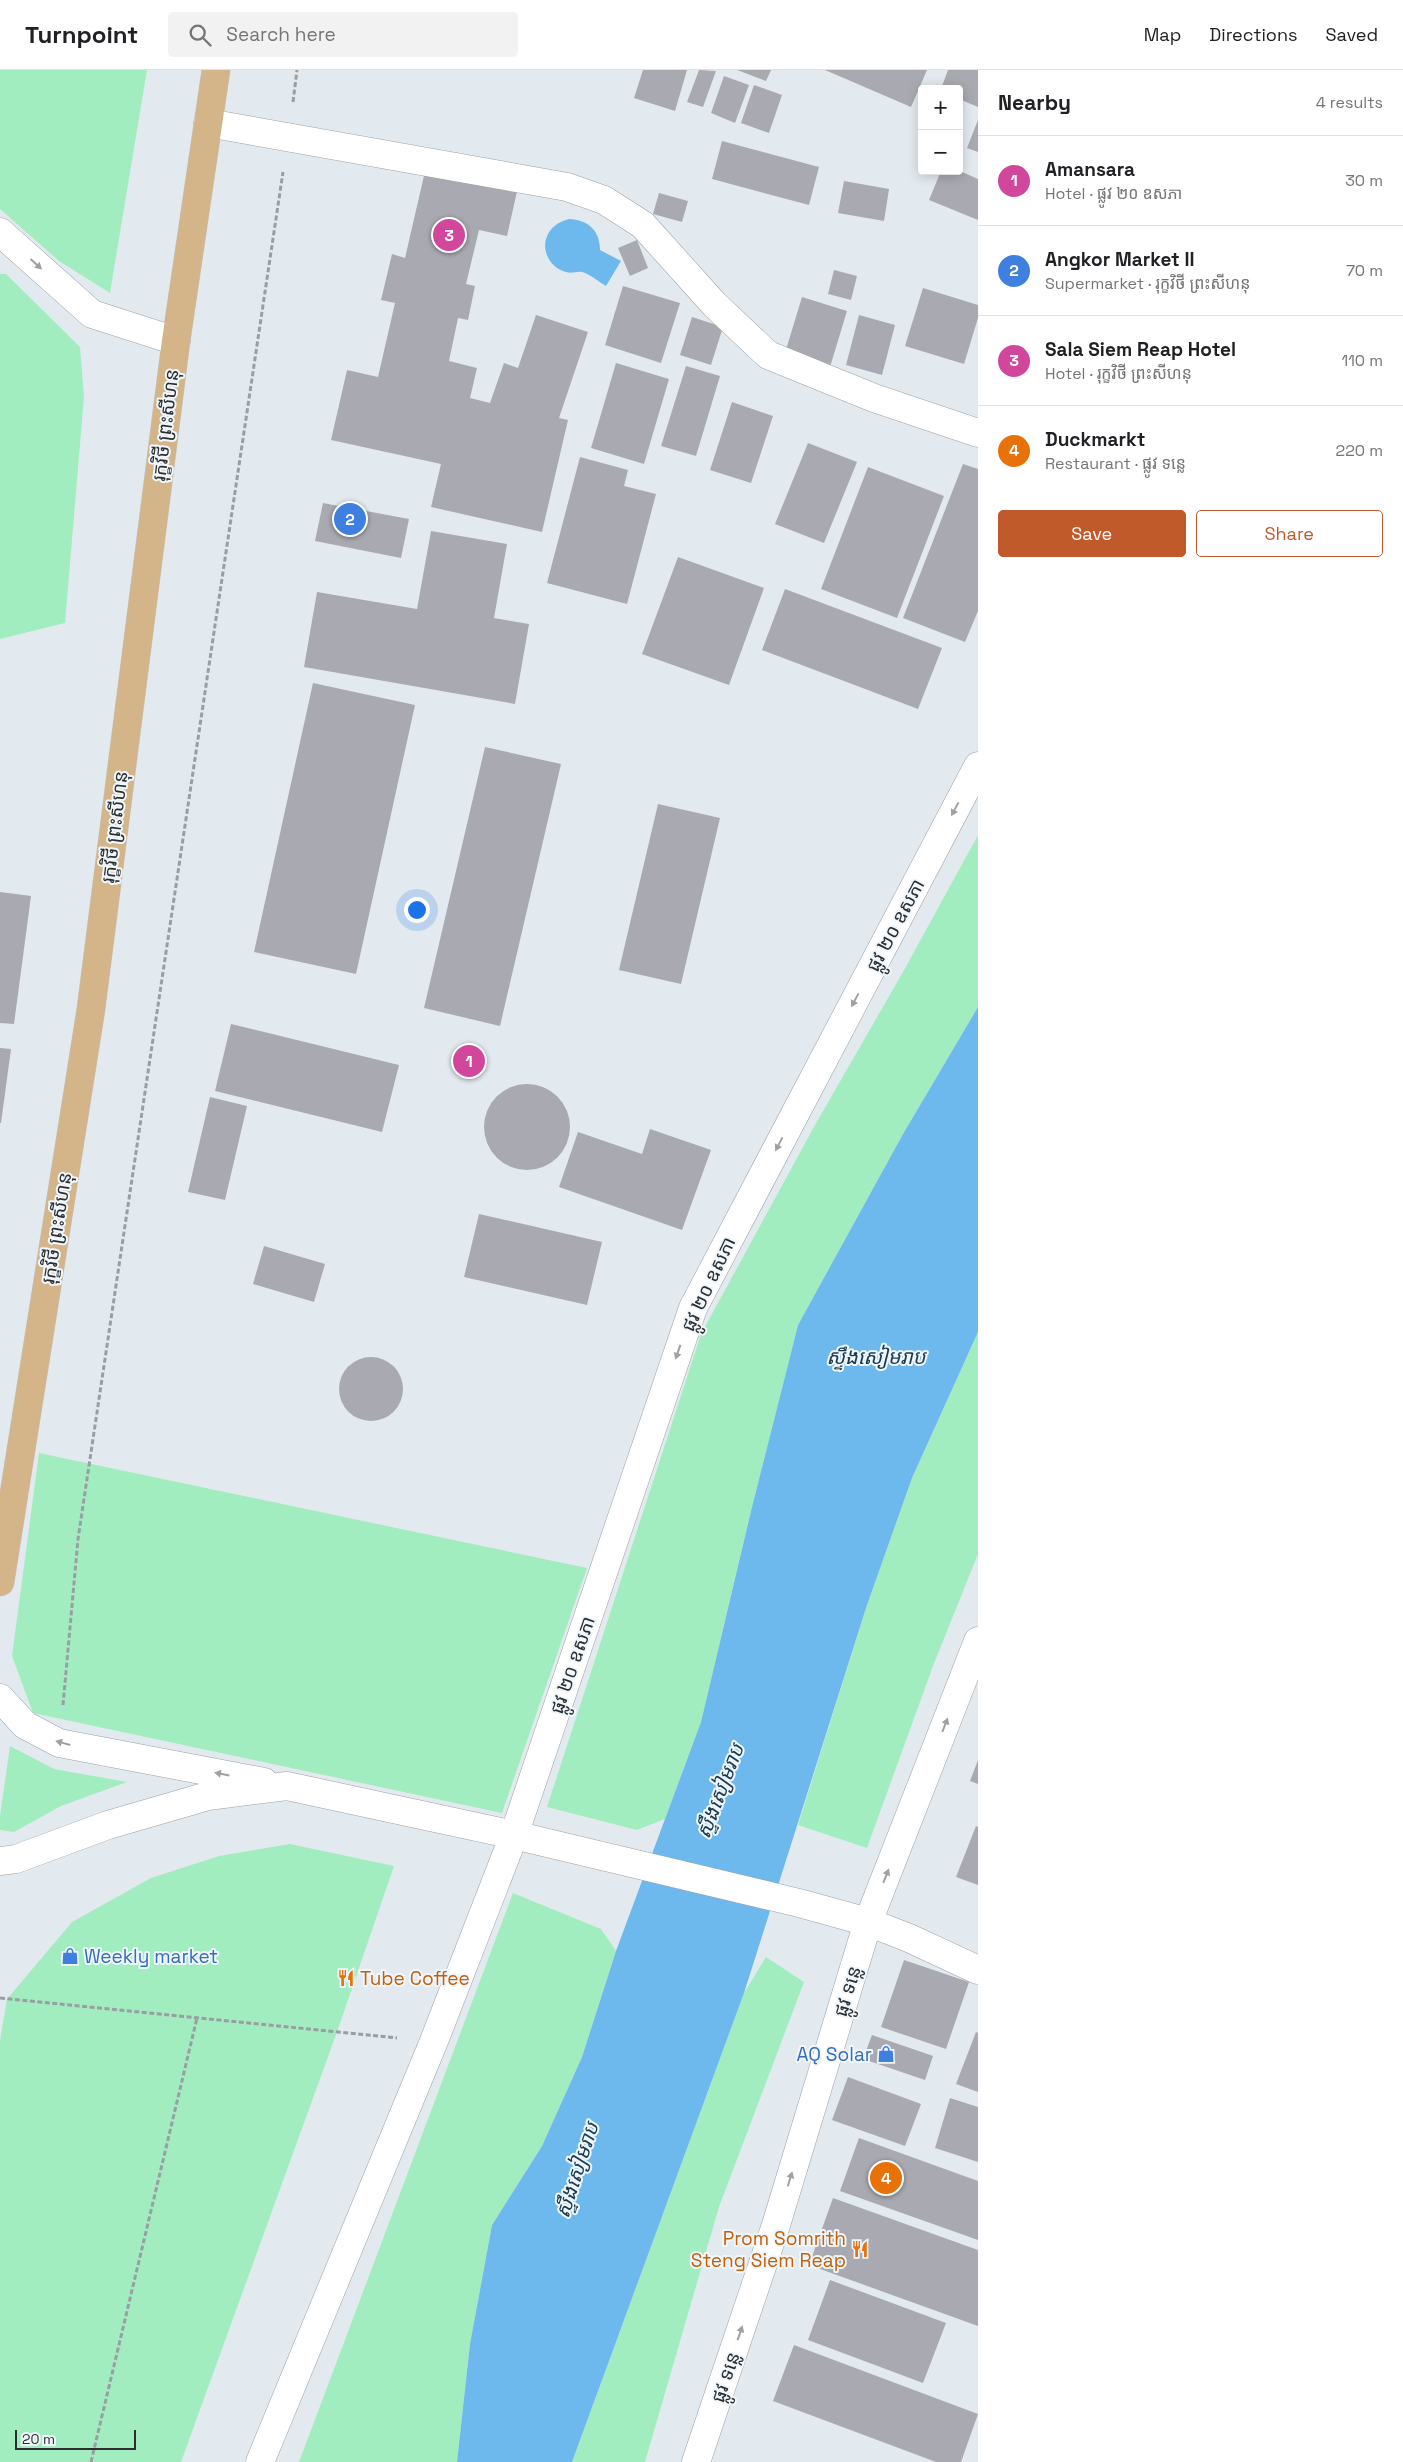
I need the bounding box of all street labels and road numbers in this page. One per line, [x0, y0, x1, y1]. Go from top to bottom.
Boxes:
street label: រុក្ខវិថី ព្រះសីហនុ [146, 368, 185, 483]
street label: រុក្ខវិថី ព្រះសីហនុ [95, 770, 134, 885]
street label: ផ្លូវ ២០ ឧសភា [861, 875, 934, 978]
street label: រុក្ខវិថី ព្រះសីហនុ [35, 1170, 78, 1286]
street label: ផ្លូវ ២០ ឧសភា [676, 1233, 745, 1337]
street label: ផ្លូវ ២០ ឧសភា [544, 1613, 605, 1719]
street label: ផ្លូវ ទន្លេ [828, 1963, 871, 2021]
street label: ផ្លូវ ទន្លេ [705, 2348, 750, 2407]

